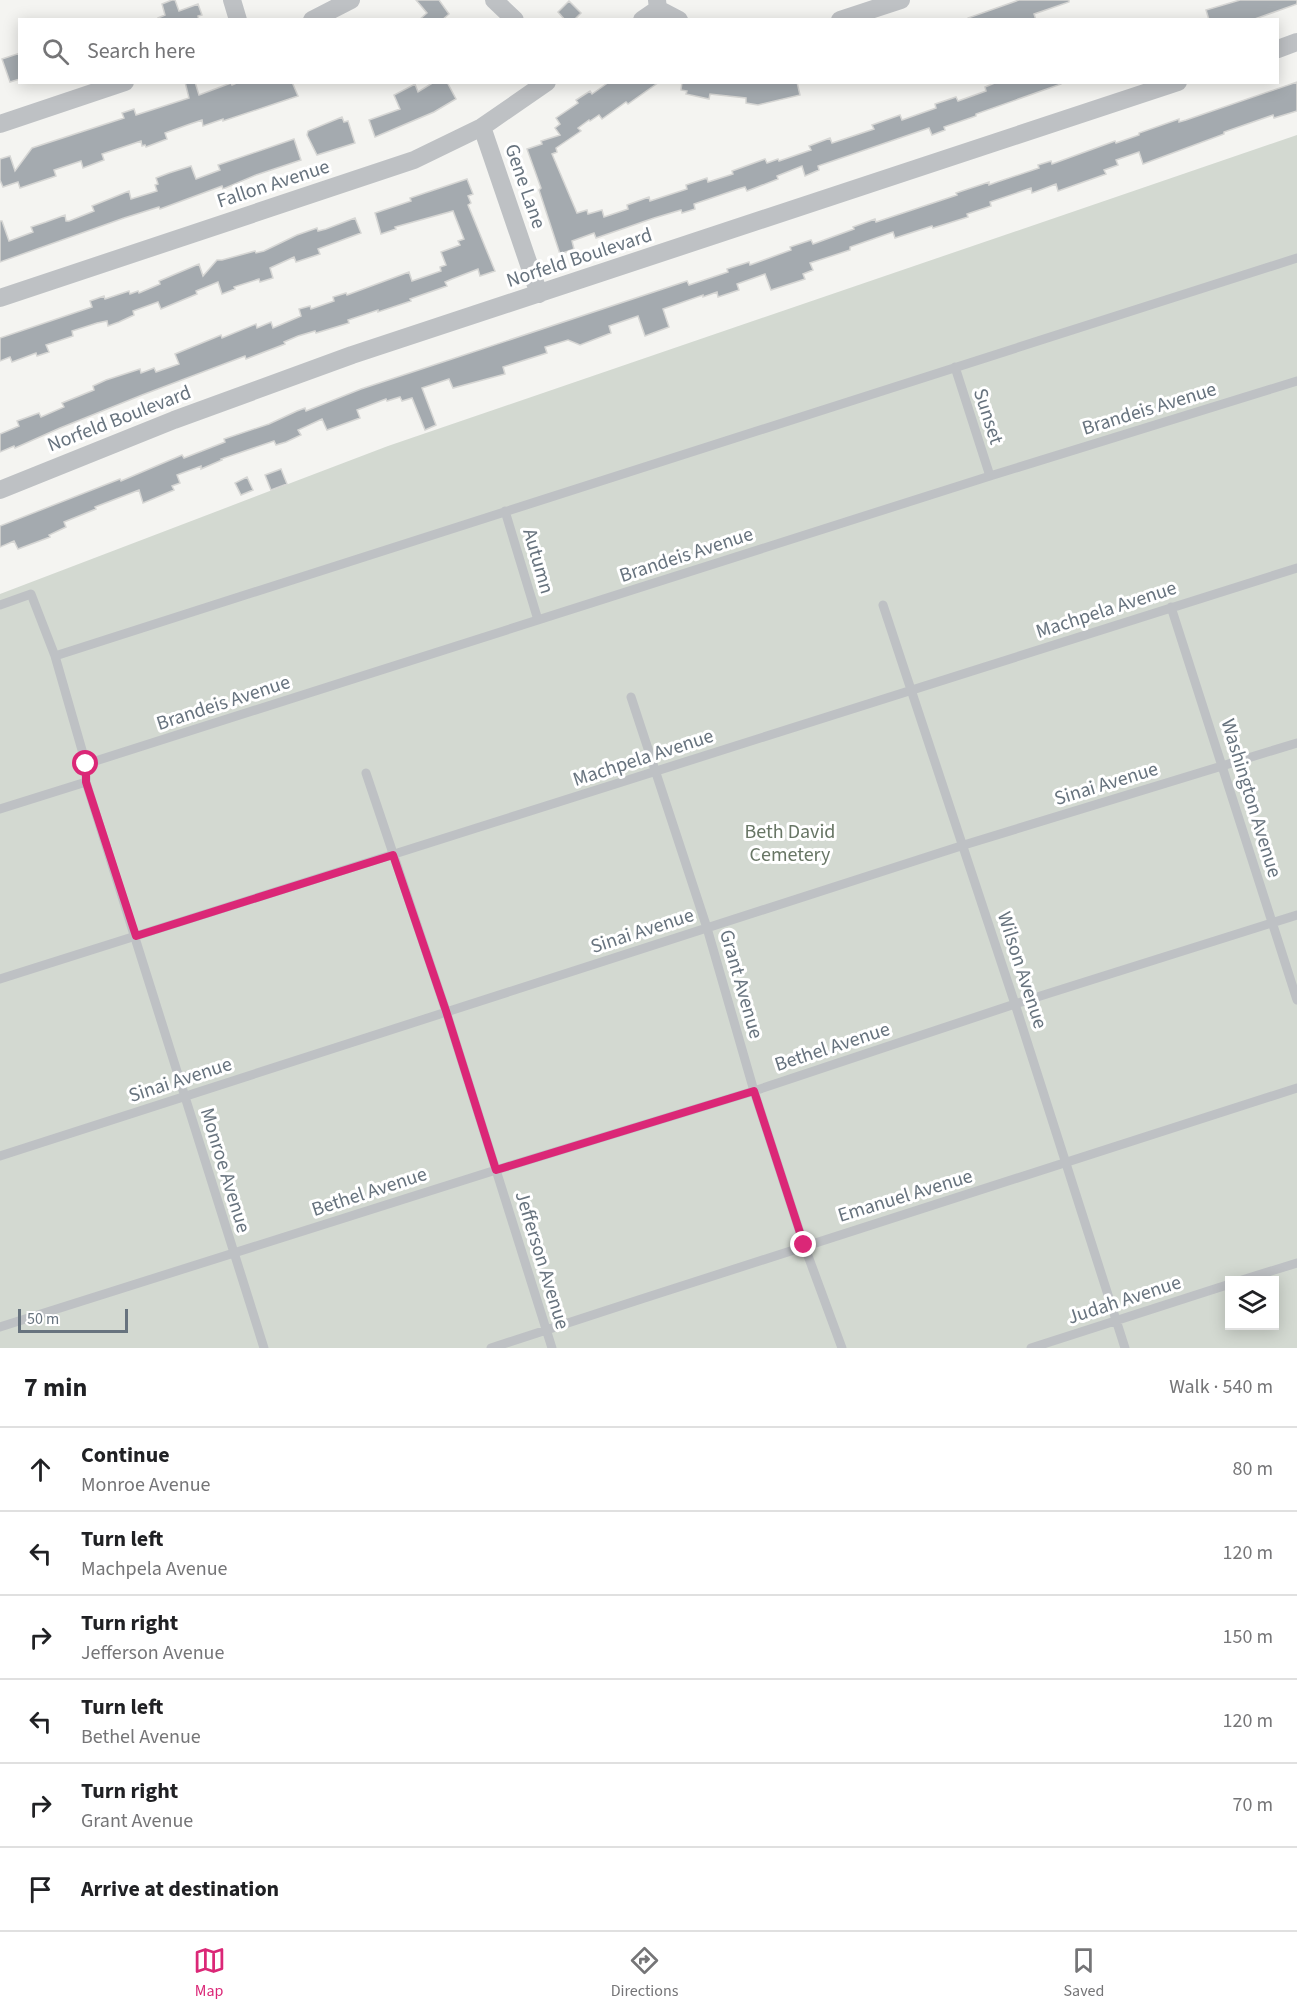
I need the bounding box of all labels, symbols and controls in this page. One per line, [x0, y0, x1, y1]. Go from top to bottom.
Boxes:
search box [18, 18, 1279, 84]
icon: search [39, 35, 72, 68]
text: Search here [87, 35, 195, 67]
street label: Gene Lane [498, 140, 553, 232]
street label: Fallon Avenue [213, 153, 333, 215]
street label: Norfeld Boulevard [503, 221, 656, 295]
street label: Brandeis Avenue [1079, 375, 1220, 443]
street label: Norfeld Boulevard [43, 379, 195, 459]
street label: Sunset [966, 385, 1010, 448]
street label: Brandeis Avenue [616, 520, 757, 590]
street label: Autumn [515, 525, 561, 597]
street label: Machpela Avenue [1032, 574, 1180, 646]
street label: Brandeis Avenue [153, 668, 294, 738]
street label: Washington Avenue [1214, 715, 1289, 881]
street label: Machpela Avenue [569, 722, 717, 794]
route start [72, 750, 98, 776]
street label: Sinai Avenue [1051, 755, 1162, 813]
park label: Beth David Cemetery [745, 818, 835, 869]
street label: Sinai Avenue [587, 901, 698, 961]
street label: Wilson Avenue [990, 908, 1054, 1033]
street label: Grant Avenue [712, 926, 770, 1042]
street label: Bethel Avenue [771, 1015, 894, 1079]
street label: Sinai Avenue [125, 1050, 236, 1110]
street label: Monroe Avenue [193, 1104, 257, 1236]
street label: Bethel Avenue [308, 1160, 431, 1224]
street label: Emanuel Avenue [834, 1162, 976, 1230]
street label: Jefferson Avenue [508, 1188, 576, 1333]
route end [790, 1231, 816, 1257]
street label: Judah Avenue [1064, 1268, 1185, 1332]
map controls [1225, 1276, 1279, 1330]
button: layers [1225, 1276, 1279, 1330]
scale bar [18, 1306, 128, 1334]
text: 50 m [27, 1308, 59, 1330]
text: 7 min [24, 1369, 87, 1406]
text: Walk · 540 m [1169, 1373, 1273, 1401]
text: Continue [81, 1439, 170, 1471]
icon: ahead [24, 1453, 57, 1486]
text: 80 m [1233, 1455, 1273, 1483]
text: Monroe Avenue [81, 1471, 210, 1499]
text: Turn left [81, 1523, 163, 1555]
icon: left [24, 1537, 57, 1570]
text: 120 m [1223, 1539, 1273, 1567]
text: Machpela Avenue [81, 1555, 227, 1583]
text: Turn right [81, 1607, 178, 1639]
icon: right [24, 1621, 57, 1654]
text: 150 m [1223, 1623, 1273, 1651]
text: Jefferson Avenue [81, 1639, 224, 1667]
text: Turn left [81, 1691, 163, 1723]
icon: left [24, 1705, 57, 1738]
text: 120 m [1223, 1707, 1273, 1735]
text: Bethel Avenue [81, 1723, 201, 1751]
text: Turn right [81, 1775, 178, 1807]
icon: right [24, 1789, 57, 1822]
text: 70 m [1233, 1791, 1273, 1819]
text: Grant Avenue [81, 1807, 193, 1835]
icon: arrive [24, 1873, 57, 1906]
text: Arrive at destination [81, 1873, 279, 1905]
tab: Map [193, 1944, 226, 2002]
tab: Directions [611, 1944, 678, 2002]
tab: Saved [1064, 1944, 1104, 2002]

